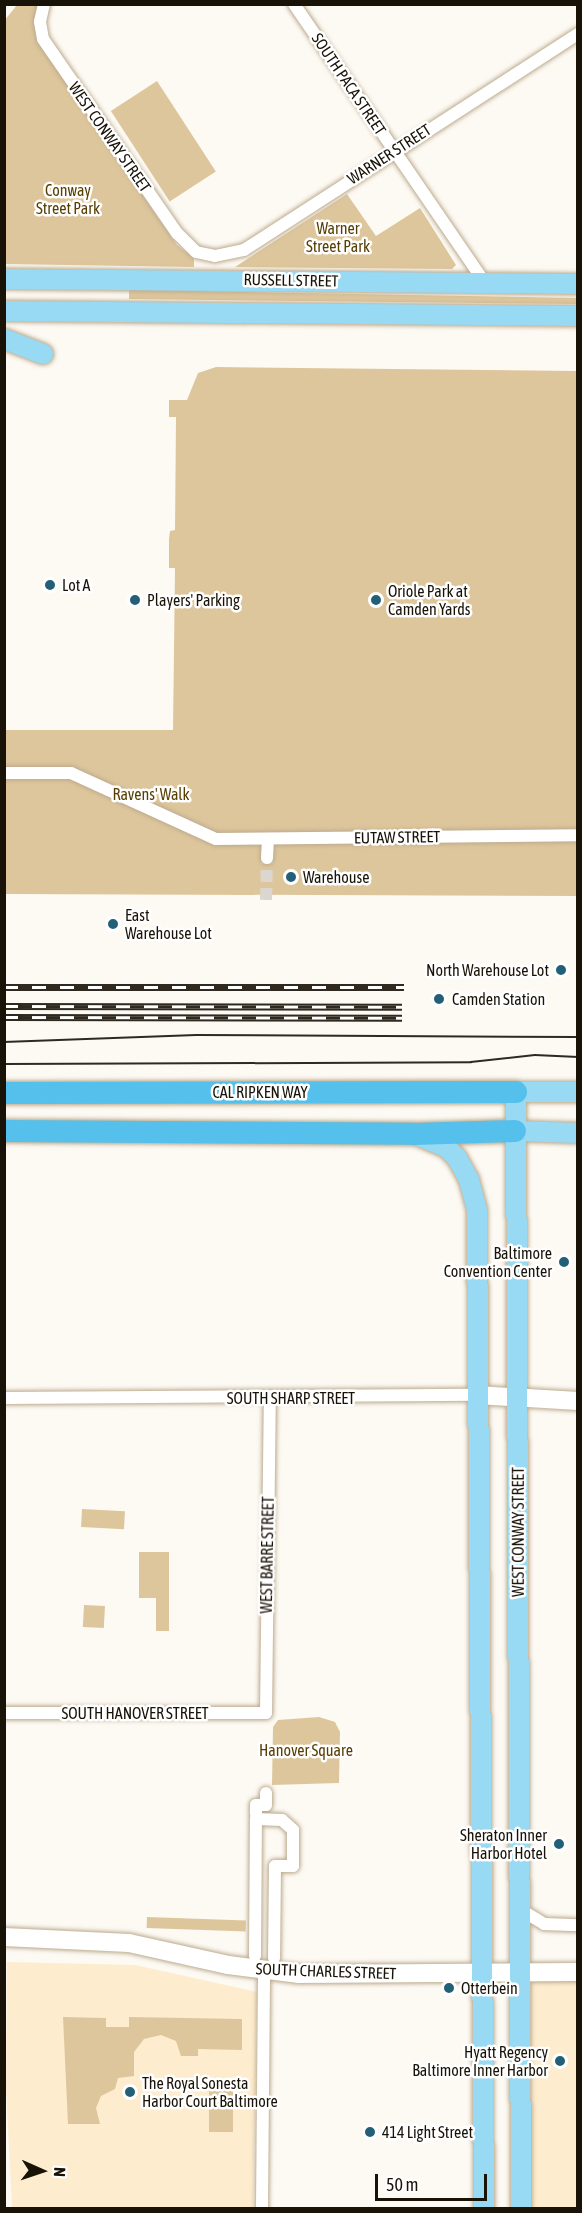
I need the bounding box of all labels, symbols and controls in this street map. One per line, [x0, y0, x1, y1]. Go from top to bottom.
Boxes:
street label: SOUTH PACA STREET [308, 29, 390, 139]
street label: WEST CONWAY STREET [65, 78, 155, 196]
street label: WARNER STREET [344, 120, 434, 188]
park label: Conway Street Park [36, 180, 100, 218]
park label: Warner Street Park [306, 218, 370, 256]
street label: RUSSELL STREET [244, 270, 338, 290]
place label: Lot A [62, 575, 90, 595]
marker: Lot A [43, 578, 57, 592]
place label: Oriole Park at Camden Yards [388, 581, 471, 619]
place label: Players' Parking [147, 590, 240, 610]
marker: Players' Parking [128, 593, 142, 607]
marker: Oriole Park at Camden Yards [369, 593, 383, 607]
park label: Ravens' Walk [112, 784, 190, 804]
street label: EUTAW STREET [354, 827, 440, 847]
place label: Warehouse [303, 867, 369, 887]
marker: Warehouse [284, 870, 298, 884]
place label: East Warehouse Lot [125, 905, 212, 943]
marker: East Warehouse Lot [106, 917, 120, 931]
place label: North Warehouse Lot [426, 960, 549, 980]
marker: North Warehouse Lot [554, 963, 568, 977]
place label: Camden Station [452, 989, 545, 1009]
marker: Camden Station [430, 990, 448, 1008]
street label: CAL RIPKEN WAY [212, 1082, 308, 1102]
place label: Baltimore Convention Center [444, 1243, 552, 1281]
marker: Baltimore Convention Center [557, 1255, 571, 1269]
street label: SOUTH SHARP STREET [227, 1388, 355, 1408]
street label: WEST CONWAY STREET [508, 1467, 528, 1597]
street label: WEST BARRE STREET [256, 1496, 278, 1614]
street label: SOUTH HANOVER STREET [61, 1703, 209, 1723]
park label: Hanover Square [259, 1740, 353, 1760]
place label: Sheraton Inner Harbor Hotel [460, 1825, 547, 1863]
marker: Sheraton Inner Harbor Hotel [552, 1837, 566, 1851]
street label: SOUTH CHARLES STREET [255, 1959, 397, 1983]
place label: Otterbein [461, 1978, 518, 1998]
marker: Otterbein [442, 1981, 456, 1995]
place label: Hyatt Regency Baltimore Inner Harbor [412, 2042, 548, 2080]
marker: Hyatt Regency Baltimore Inner Harbor [553, 2054, 567, 2068]
place label: The Royal Sonesta Harbor Court Baltimore [142, 2073, 278, 2111]
marker: The Royal Sonesta Harbor Court Baltimore [123, 2085, 137, 2099]
place label: 414 Light Street [382, 2122, 473, 2142]
marker: 414 Light Street [363, 2125, 377, 2139]
north arrow [12, 2141, 72, 2201]
scale bar [378, 2162, 490, 2200]
text: N [51, 2167, 69, 2177]
text: 50 m [386, 2174, 418, 2195]

